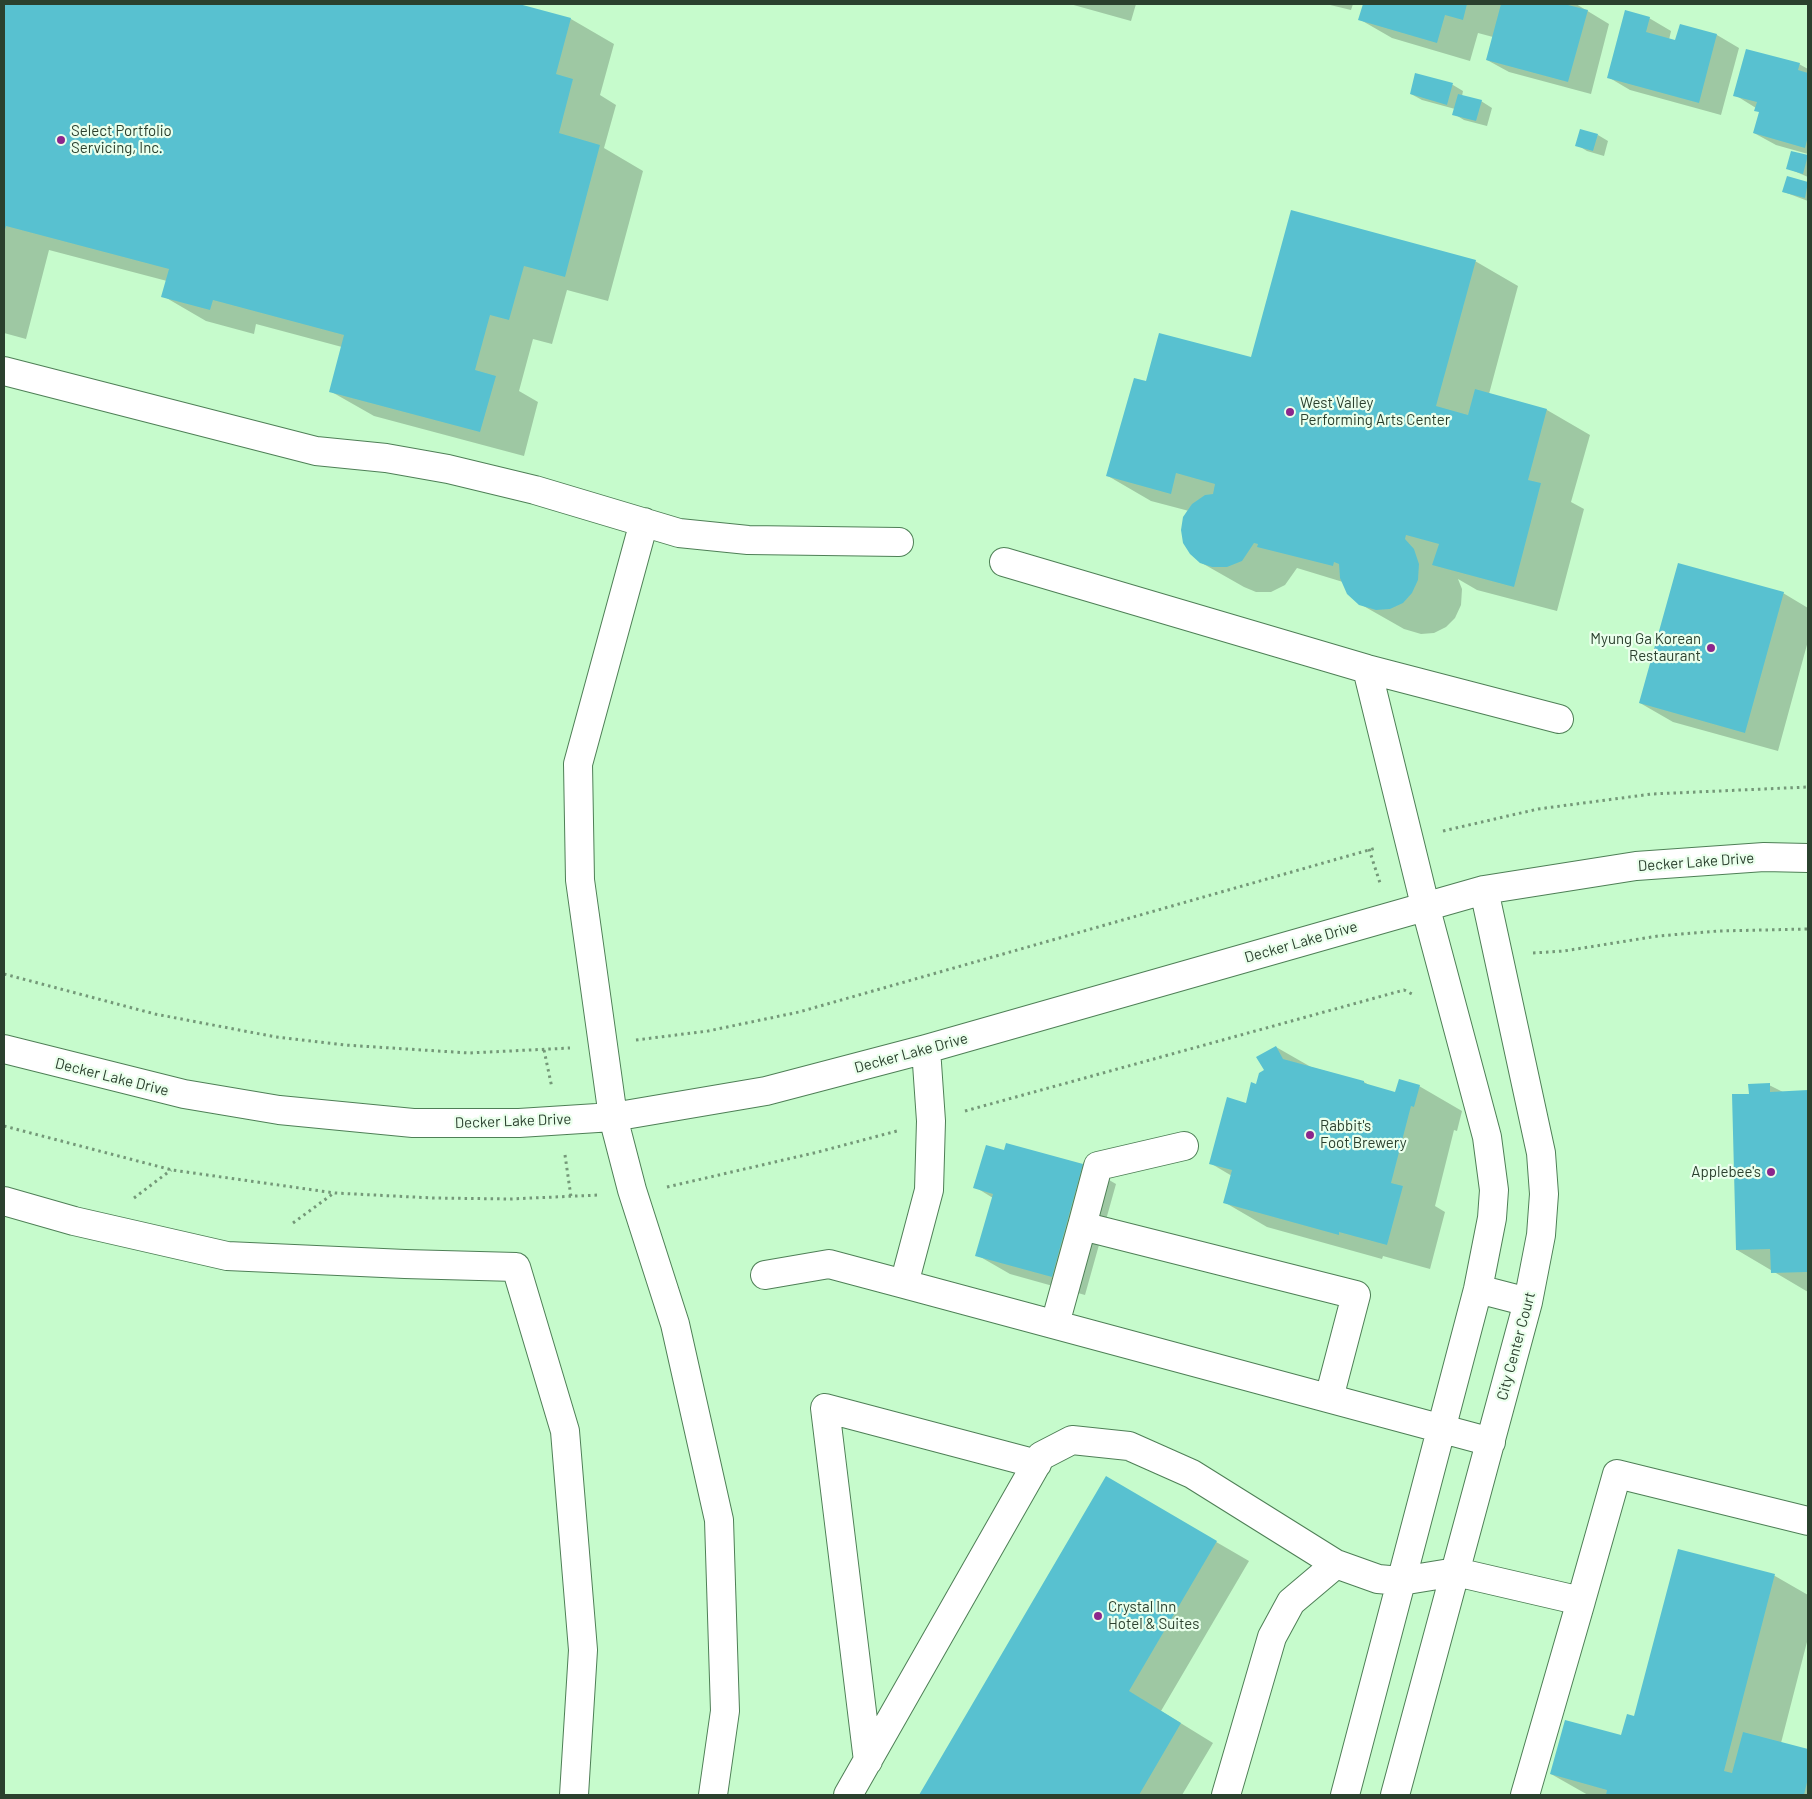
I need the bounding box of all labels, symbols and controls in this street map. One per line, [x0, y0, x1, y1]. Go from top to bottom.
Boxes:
place label: Select Portfolio Servicing, Inc. [71, 122, 172, 157]
marker: Select Portfolio Servicing, Inc. [55, 134, 67, 146]
place label: West Valley Performing Arts Center [1300, 394, 1450, 429]
marker: West Valley Performing Arts Center [1284, 406, 1296, 418]
place label: Myung Ga Korean Restaurant [1590, 630, 1701, 665]
marker: Myung Ga Korean Restaurant [1705, 642, 1717, 654]
street label: Decker Lake Drive [1637, 849, 1755, 875]
street label: Decker Lake Drive [1242, 917, 1360, 967]
street label: Decker Lake Drive [852, 1029, 970, 1077]
street label: Decker Lake Drive [53, 1054, 171, 1100]
street label: Decker Lake Drive [454, 1110, 572, 1132]
place label: Rabbit's Foot Brewery [1320, 1117, 1407, 1152]
marker: Rabbit's Foot Brewery [1304, 1129, 1316, 1141]
place label: Applebee's [1691, 1163, 1761, 1181]
marker: Applebee's [1765, 1166, 1777, 1178]
street label: City Center Court [1493, 1290, 1539, 1402]
place label: Crystal Inn Hotel & Suites [1108, 1598, 1199, 1633]
marker: Crystal Inn Hotel & Suites [1092, 1610, 1104, 1622]

